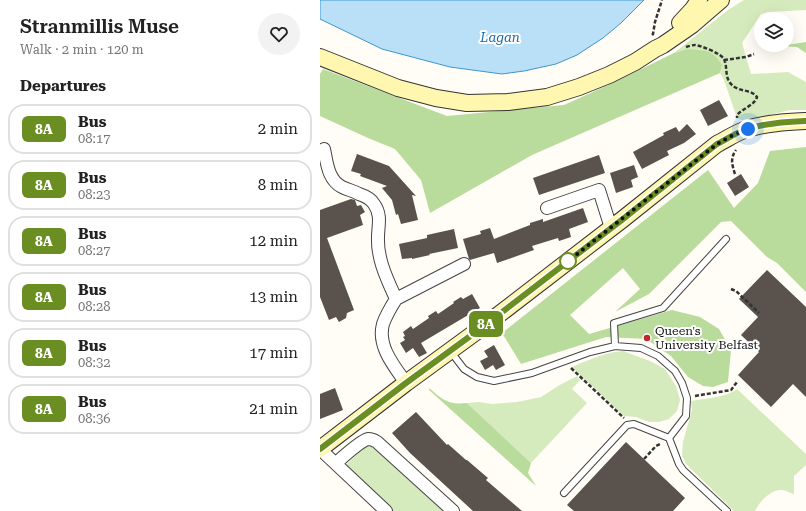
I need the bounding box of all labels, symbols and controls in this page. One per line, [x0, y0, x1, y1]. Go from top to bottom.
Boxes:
map controls [754, 12, 794, 52]
button: layers [754, 12, 794, 52]
button: heart [258, 13, 300, 55]
text: Stranmillis Muse [20, 15, 179, 38]
water label: Lagan [479, 30, 520, 45]
text: Walk · 2 min · 120 m [20, 42, 144, 57]
text: Departures [20, 77, 106, 95]
text: Bus [78, 113, 106, 131]
your location [738, 119, 758, 139]
text: 2 min [258, 120, 298, 138]
text: 8A [35, 121, 53, 137]
text: 08:17 [78, 131, 110, 146]
text: Bus [78, 169, 106, 187]
text: 8 min [258, 176, 298, 194]
text: 8A [35, 177, 53, 193]
text: 08:23 [78, 187, 110, 202]
text: Bus [78, 225, 106, 243]
text: 12 min [249, 232, 298, 250]
text: 8A [35, 233, 53, 249]
text: 08:27 [78, 243, 110, 258]
unlabelled marker [559, 252, 577, 270]
text: Bus [78, 281, 106, 299]
text: 13 min [249, 288, 298, 306]
text: 8A [35, 289, 53, 305]
text: 08:28 [78, 299, 110, 314]
line badge: 8A [468, 311, 504, 337]
text: 8A [477, 316, 495, 332]
place label: Queen's University Belfast [655, 324, 758, 352]
marker: Queen's University Belfast [642, 333, 652, 343]
text: Bus [78, 337, 106, 355]
text: 17 min [249, 344, 298, 362]
text: 8A [35, 345, 53, 361]
text: 08:32 [78, 355, 110, 370]
text: Bus [78, 393, 106, 411]
text: 21 min [249, 400, 298, 418]
text: 8A [35, 401, 53, 417]
text: 08:36 [78, 411, 110, 426]

